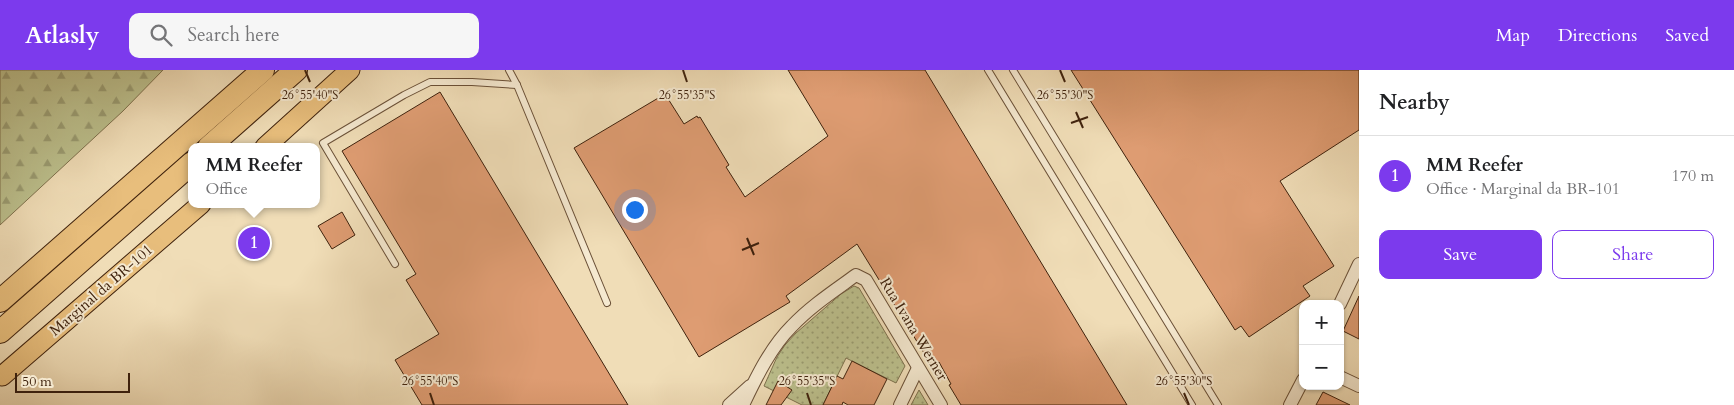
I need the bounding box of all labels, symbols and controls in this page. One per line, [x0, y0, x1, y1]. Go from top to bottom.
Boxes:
search box [129, 13, 479, 58]
text: Atlasly [25, 19, 99, 52]
icon: search [147, 21, 175, 49]
text: Search here [187, 22, 280, 48]
text: Map [1496, 23, 1530, 48]
text: Directions [1558, 23, 1637, 48]
text: Saved [1665, 23, 1709, 48]
text: 26°55'40"S [282, 87, 338, 103]
text: 26°55'35"S [659, 87, 715, 103]
text: 26°55'30"S [1037, 87, 1093, 103]
text: Nearby [1379, 88, 1450, 117]
popup [188, 143, 320, 208]
text: MM Reefer [206, 152, 302, 178]
text: MM Reefer [1426, 152, 1523, 178]
text: 1 [1391, 165, 1399, 187]
text: 170 m [1672, 165, 1714, 187]
text: Office [206, 178, 248, 200]
text: Office · Marginal da BR-101 [1426, 178, 1620, 200]
your location [622, 197, 648, 223]
pin: 1 [238, 224, 270, 262]
button: Save [1379, 230, 1542, 279]
button: Share [1552, 230, 1714, 279]
street label: Marginal da BR-101 [45, 240, 157, 340]
street label: Rua Ivana Werner [875, 274, 953, 385]
map controls [1299, 300, 1344, 390]
button: + [1299, 300, 1344, 345]
button: − [1299, 345, 1344, 390]
scale bar [15, 370, 130, 393]
text: 50 m [22, 372, 52, 391]
text: 26°55'40"S [402, 373, 458, 389]
text: 26°55'35"S [779, 373, 835, 389]
text: 26°55'30"S [1156, 373, 1212, 389]

